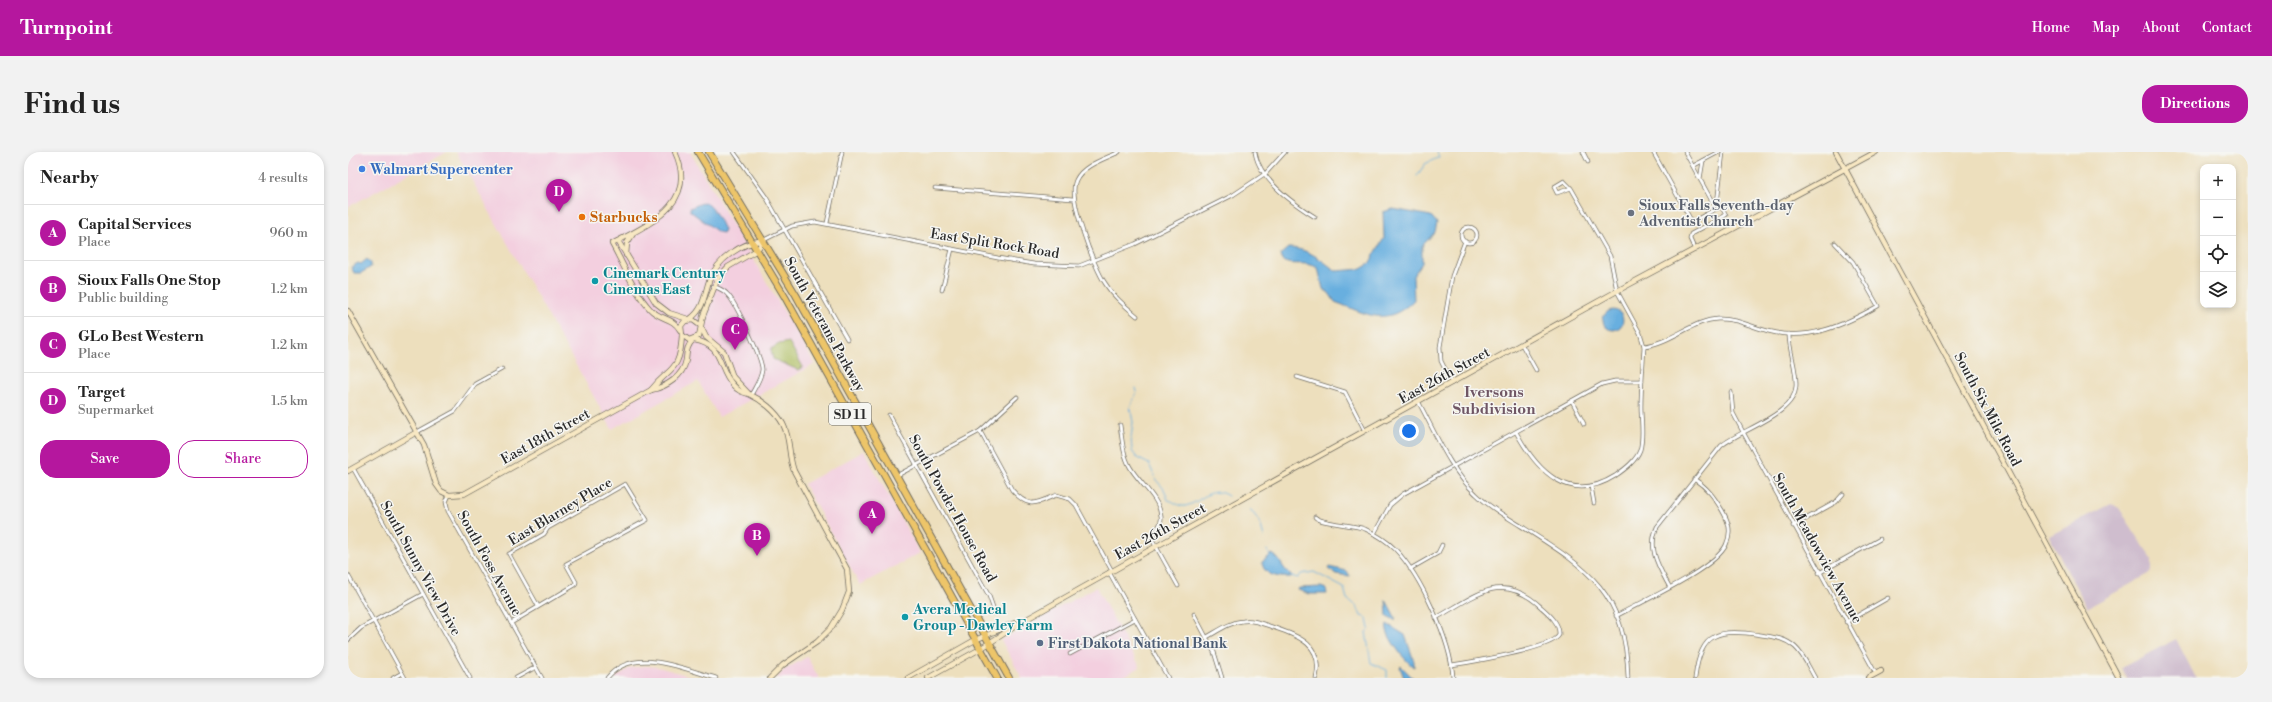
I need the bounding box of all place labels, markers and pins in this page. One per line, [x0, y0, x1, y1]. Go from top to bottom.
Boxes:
place label: Walmart Supercenter [369, 161, 513, 179]
marker: Walmart Supercenter [357, 164, 367, 174]
pin: D [546, 179, 572, 212]
place label: Sioux Falls Seventh-day Adventist Church [1638, 197, 1795, 231]
marker: Sioux Falls Seventh-day Adventist Church [1626, 208, 1636, 218]
place label: Starbucks [590, 209, 657, 227]
marker: Starbucks [577, 212, 587, 222]
place label: Cinemark Century Cinemas East [603, 265, 727, 299]
marker: Cinemark Century Cinemas East [590, 276, 600, 286]
pin: C [722, 317, 748, 350]
pin: A [859, 501, 885, 534]
pin: B [744, 523, 770, 556]
place label: Avera Medical Group - Dawley Farm [912, 601, 1053, 635]
marker: Avera Medical Group - Dawley Farm [900, 612, 910, 622]
place label: First Dakota National Bank [1048, 635, 1228, 653]
marker: First Dakota National Bank [1035, 638, 1045, 648]

